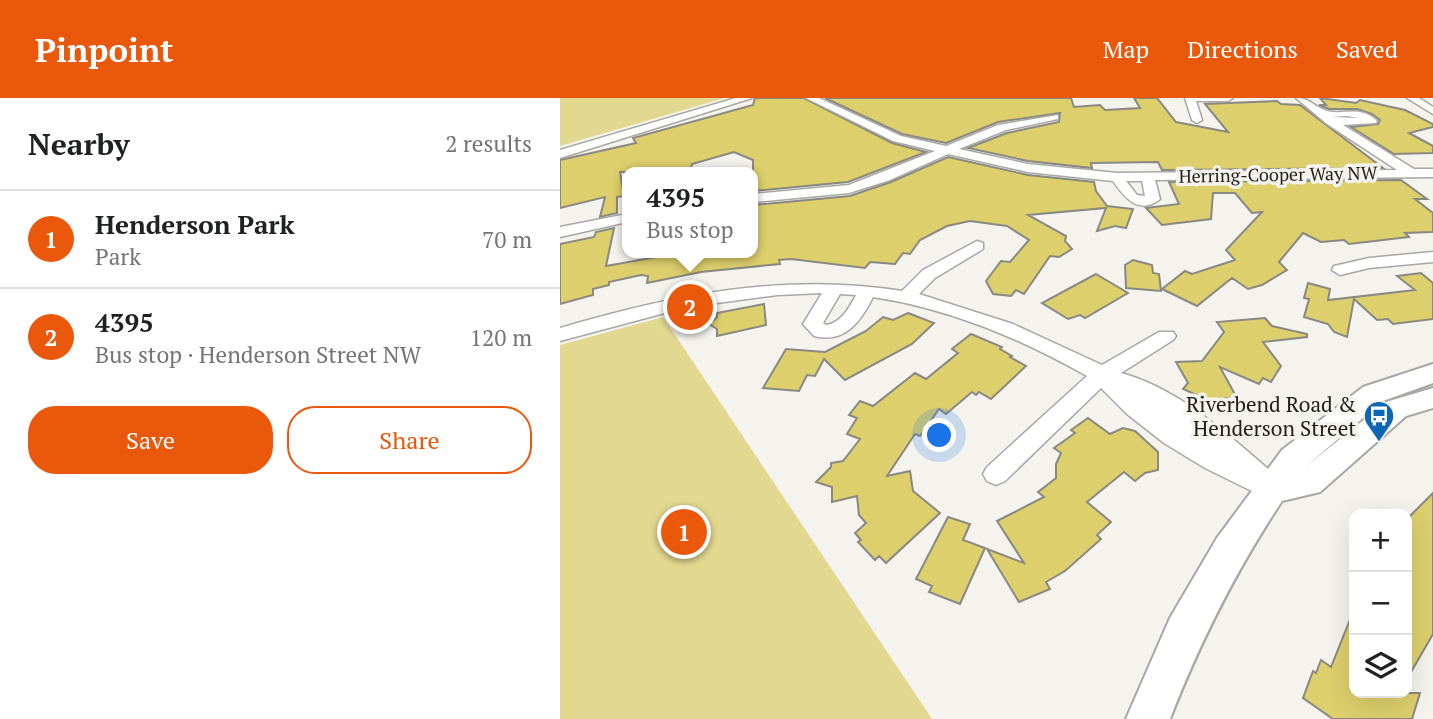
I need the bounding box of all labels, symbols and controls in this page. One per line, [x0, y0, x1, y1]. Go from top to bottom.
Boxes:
text: Pinpoint [35, 28, 173, 71]
text: Map [1103, 33, 1149, 65]
text: Directions [1187, 33, 1298, 65]
text: Saved [1336, 33, 1398, 65]
text: Nearby [28, 124, 130, 164]
text: 2 results [445, 128, 532, 159]
street label: Herring-Cooper Way NW [1178, 160, 1378, 188]
popup [622, 167, 758, 258]
text: 4395 [646, 180, 705, 214]
text: Henderson Park [95, 207, 295, 241]
text: Bus stop [646, 214, 734, 245]
text: 1 [45, 224, 58, 255]
text: 70 m [482, 224, 532, 255]
text: Park [95, 241, 141, 272]
pin: 2 [667, 281, 713, 333]
text: 4395 [95, 305, 154, 339]
text: 2 [45, 322, 58, 353]
text: 120 m [470, 322, 532, 353]
text: Bus stop · Henderson Street NW [95, 339, 421, 370]
place label: Riverbend Road & Henderson Street [1186, 390, 1356, 442]
bus stop icon: Riverbend Road & Henderson Street [1362, 399, 1396, 443]
button: Save [28, 406, 273, 474]
button: Share [287, 406, 532, 474]
your location [922, 418, 956, 452]
pin: 1 [661, 506, 707, 558]
map controls [1349, 509, 1412, 698]
button: + [1349, 509, 1412, 572]
button: − [1349, 572, 1412, 635]
button: layers [1349, 635, 1412, 698]

